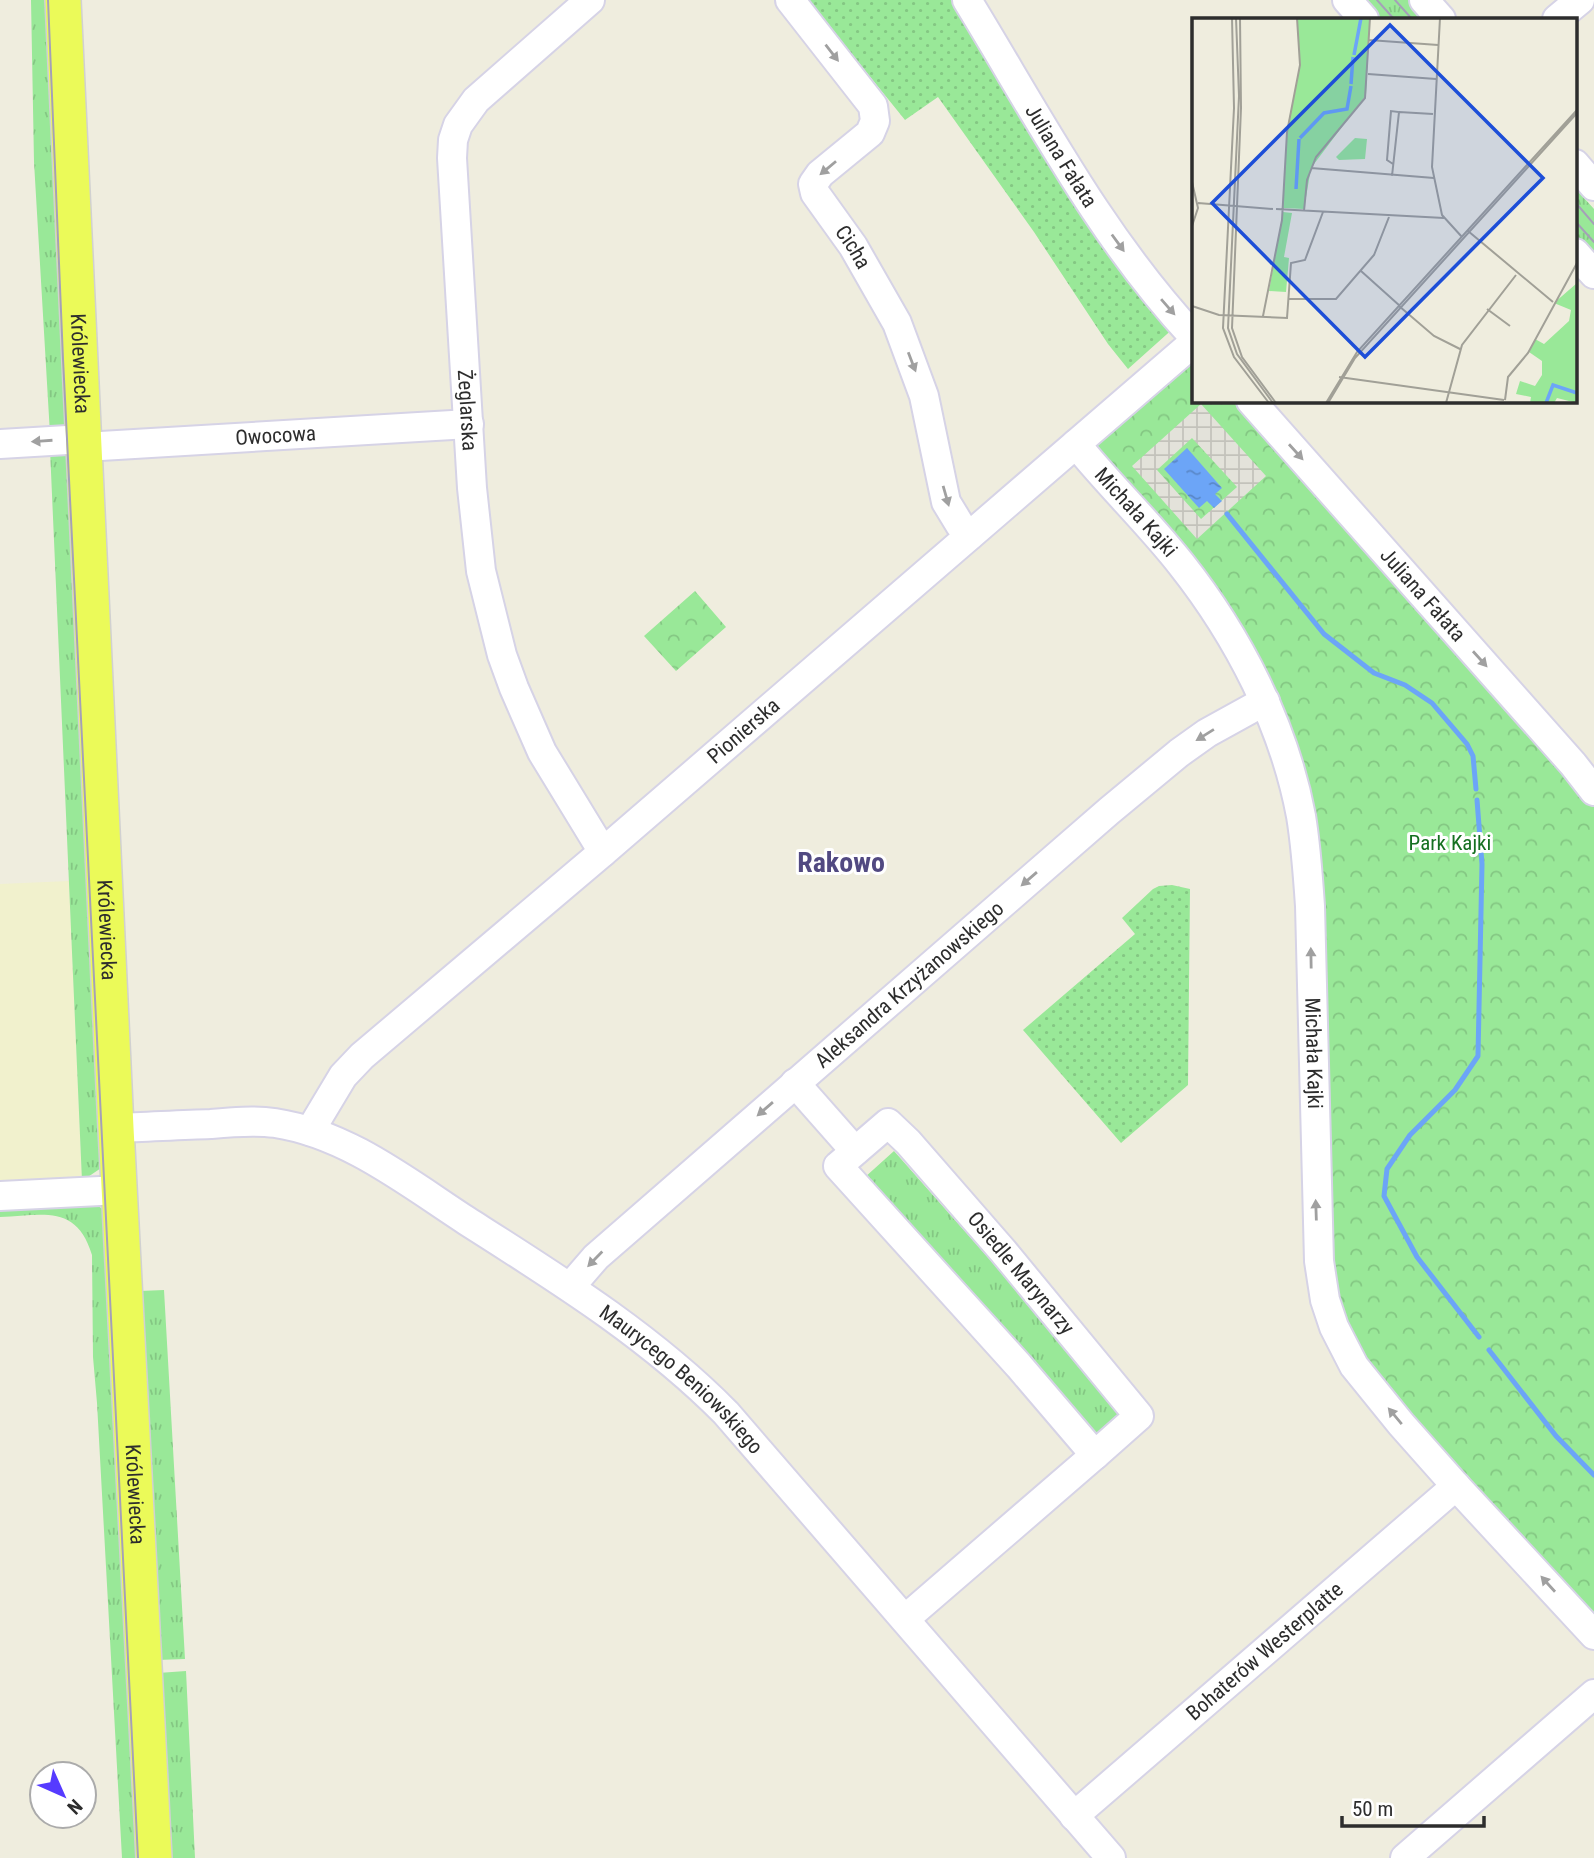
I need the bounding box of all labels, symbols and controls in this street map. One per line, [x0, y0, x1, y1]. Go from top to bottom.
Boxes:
inset map [1192, 18, 1576, 402]
one-way arrow [825, 44, 840, 62]
street label: Juliana Fałata [1020, 100, 1102, 212]
one-way arrow [819, 160, 836, 175]
street label: Cicha [830, 221, 875, 273]
one-way arrow [1110, 234, 1124, 252]
one-way arrow [1160, 298, 1175, 315]
street label: Królewiecka [66, 313, 94, 414]
one-way arrow [907, 351, 918, 372]
street label: Żeglarska [453, 369, 482, 452]
street label: Owocowa [235, 421, 317, 450]
one-way arrow [31, 436, 53, 447]
one-way arrow [1288, 443, 1304, 460]
street label: Michała Kajki [1090, 463, 1182, 562]
one-way arrow [941, 485, 952, 507]
street label: Juliana Fałata [1375, 543, 1471, 646]
one-way arrow [1472, 650, 1487, 667]
street label: Pionierska [703, 693, 784, 768]
one-way arrow [1196, 728, 1215, 741]
park label: Park Kajki [1409, 831, 1491, 855]
district label: Rakowo [797, 846, 885, 879]
one-way arrow [1021, 871, 1038, 886]
street label: Królewiecka [92, 879, 121, 981]
street label: Aleksandra Krzyżanowskiego [810, 896, 1008, 1073]
one-way arrow [1305, 947, 1317, 969]
street label: Michała Kajki [1300, 997, 1327, 1109]
one-way arrow [757, 1101, 774, 1116]
one-way arrow [1311, 1199, 1322, 1221]
street label: Osiedle Marynarzy [963, 1207, 1079, 1339]
one-way arrow [587, 1251, 603, 1268]
street label: Maurycego Beniowskiego [595, 1300, 768, 1459]
one-way arrow [1387, 1408, 1402, 1426]
street label: Królewiecka [120, 1443, 150, 1545]
one-way arrow [1540, 1575, 1556, 1593]
street label: Bohaterów Westerplatte [1182, 1577, 1348, 1725]
north arrow [28, 1760, 98, 1830]
scale bar [1342, 1784, 1484, 1828]
text: N [62, 1794, 87, 1819]
text: 50 m [1352, 1797, 1393, 1821]

